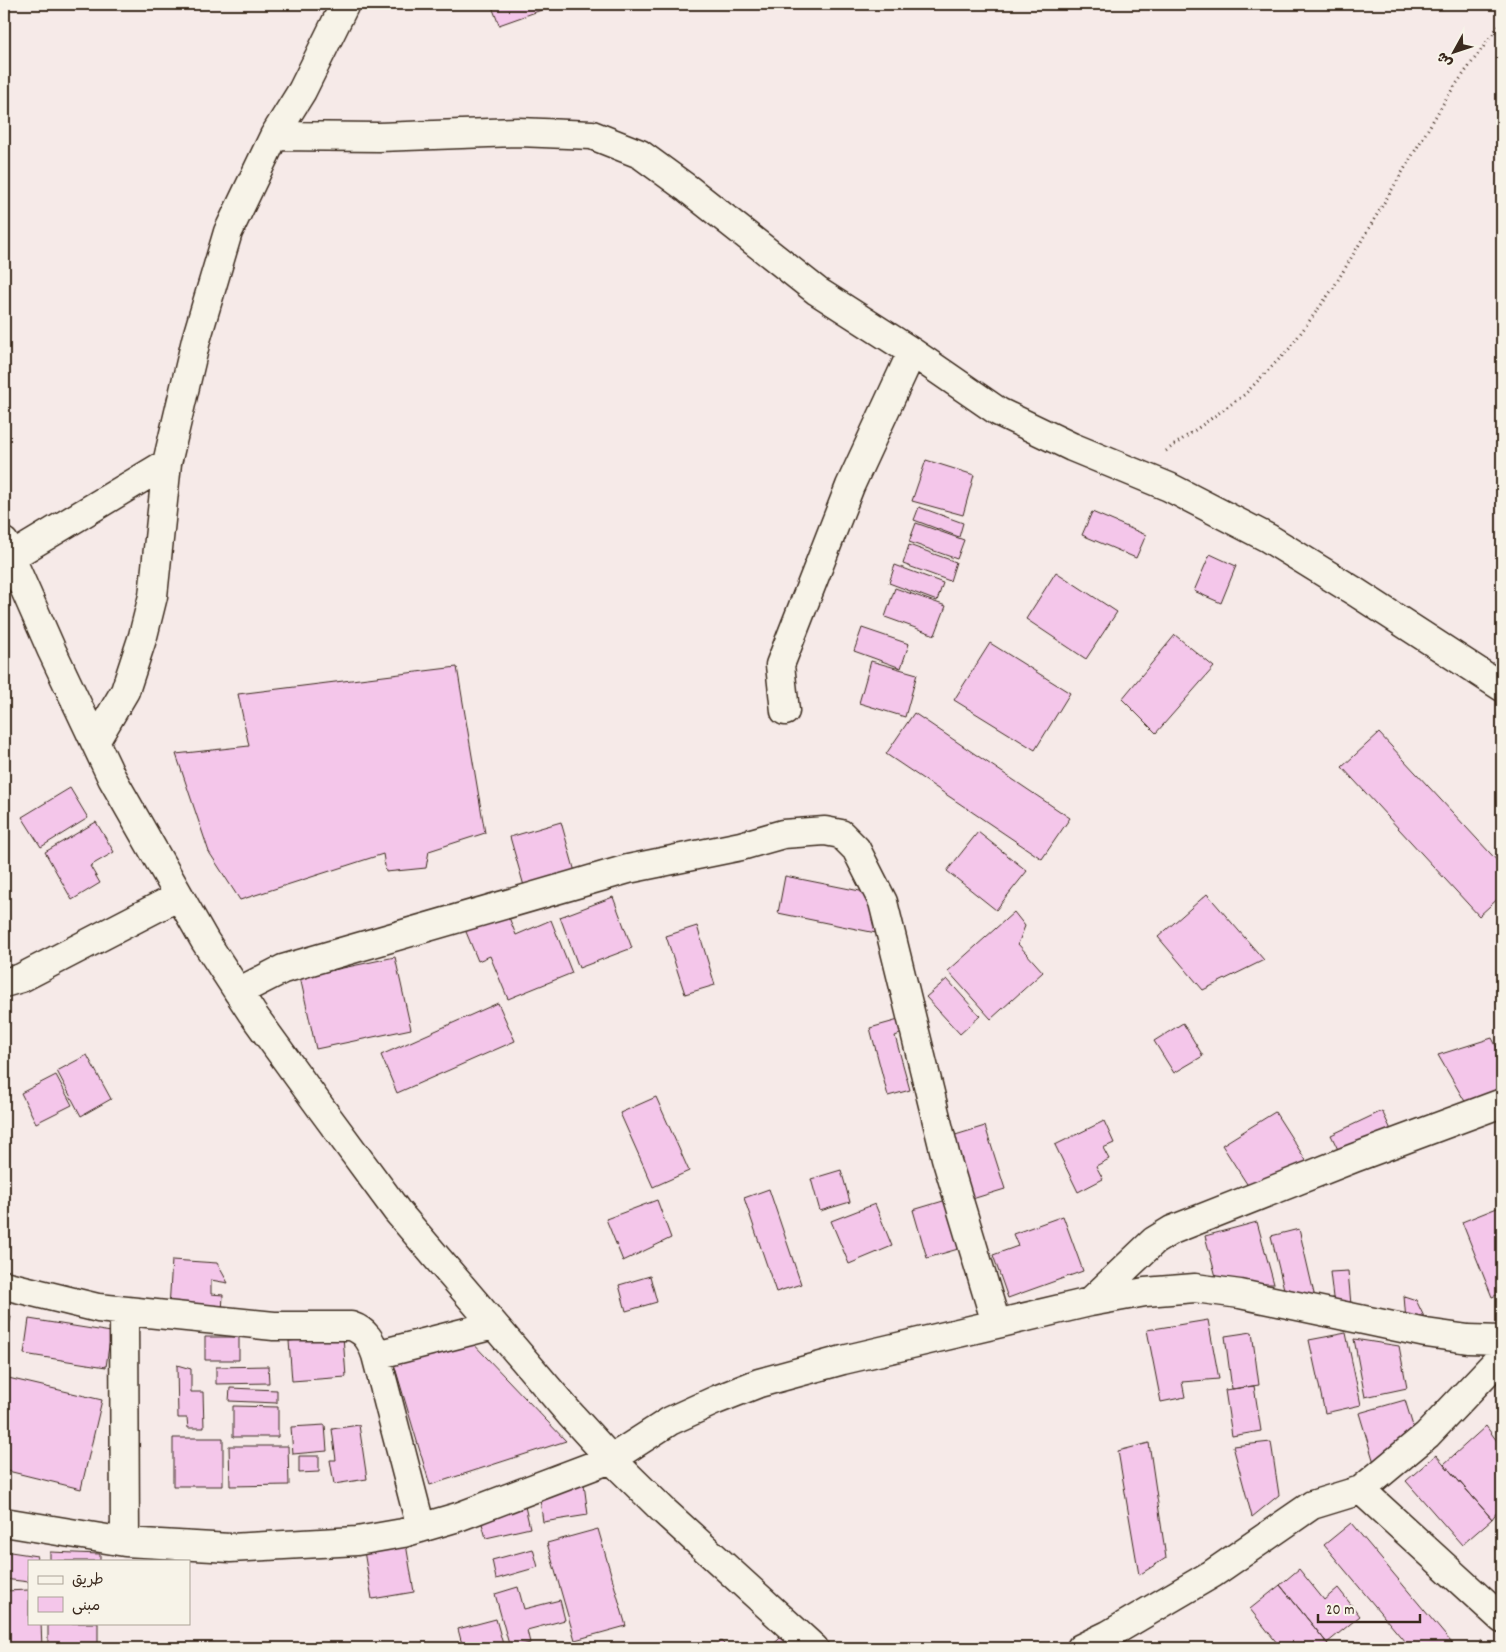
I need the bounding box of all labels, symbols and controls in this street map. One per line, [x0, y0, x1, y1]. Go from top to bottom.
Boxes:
north arrow [1428, 28, 1478, 78]
text: ش [1433, 47, 1458, 71]
legend [28, 1560, 190, 1624]
text: طريق [72, 1570, 104, 1592]
scale bar [1318, 1592, 1421, 1624]
text: مبنى [72, 1596, 100, 1618]
text: 20 m [1326, 1600, 1354, 1622]

